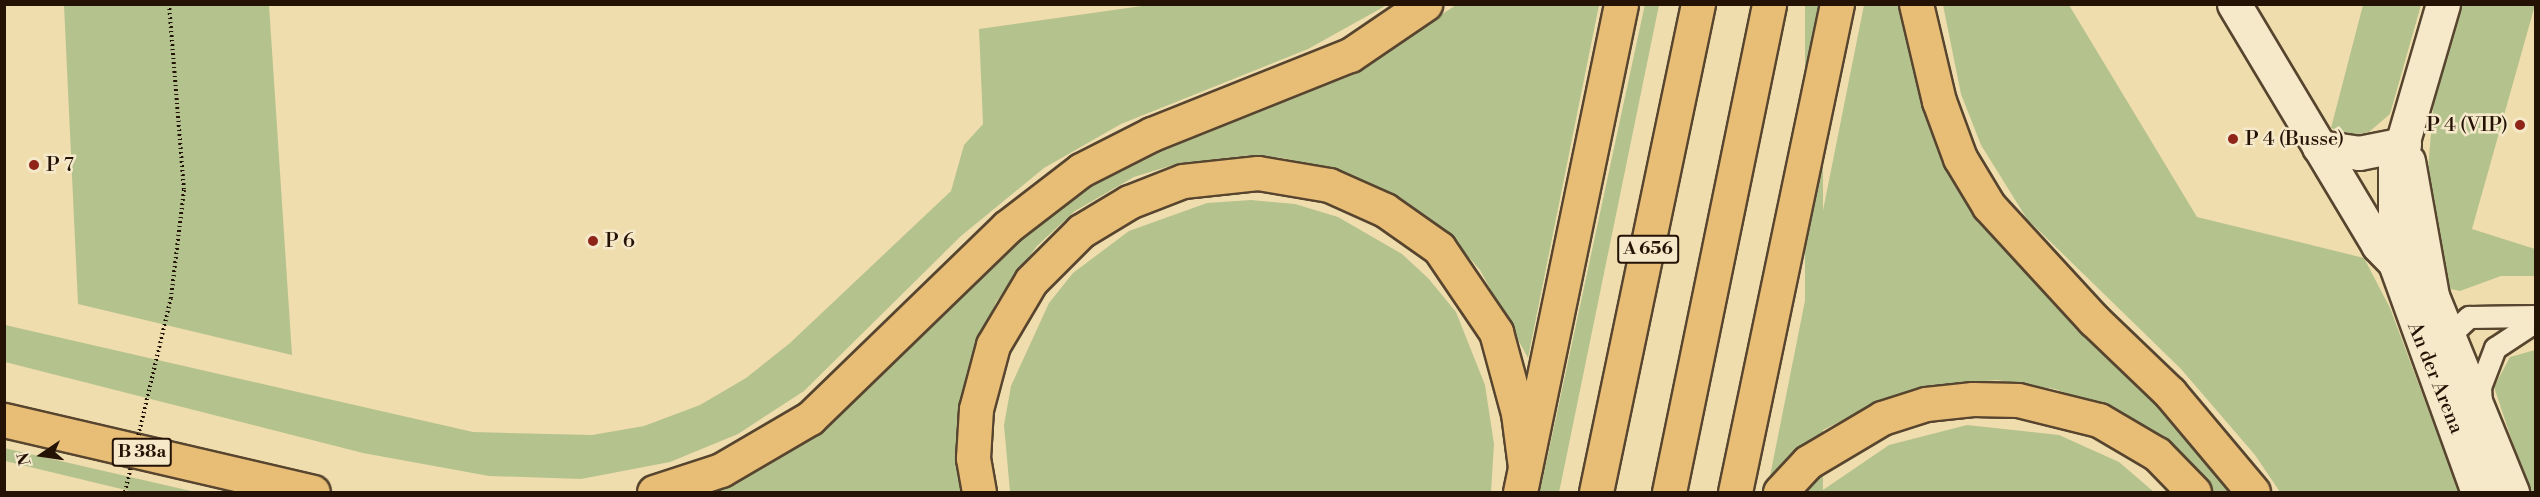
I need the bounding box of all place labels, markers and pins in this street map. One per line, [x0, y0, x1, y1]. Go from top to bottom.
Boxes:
place label: P 4 (VIP) [2426, 113, 2508, 137]
marker: P 4 (VIP) [2513, 118, 2527, 132]
place label: P 4 (Busse) [2245, 127, 2344, 151]
marker: P 4 (Busse) [2226, 132, 2240, 146]
place label: P 7 [46, 153, 74, 177]
marker: P 7 [27, 158, 41, 172]
place label: P 6 [605, 229, 635, 253]
marker: P 6 [586, 234, 600, 248]

